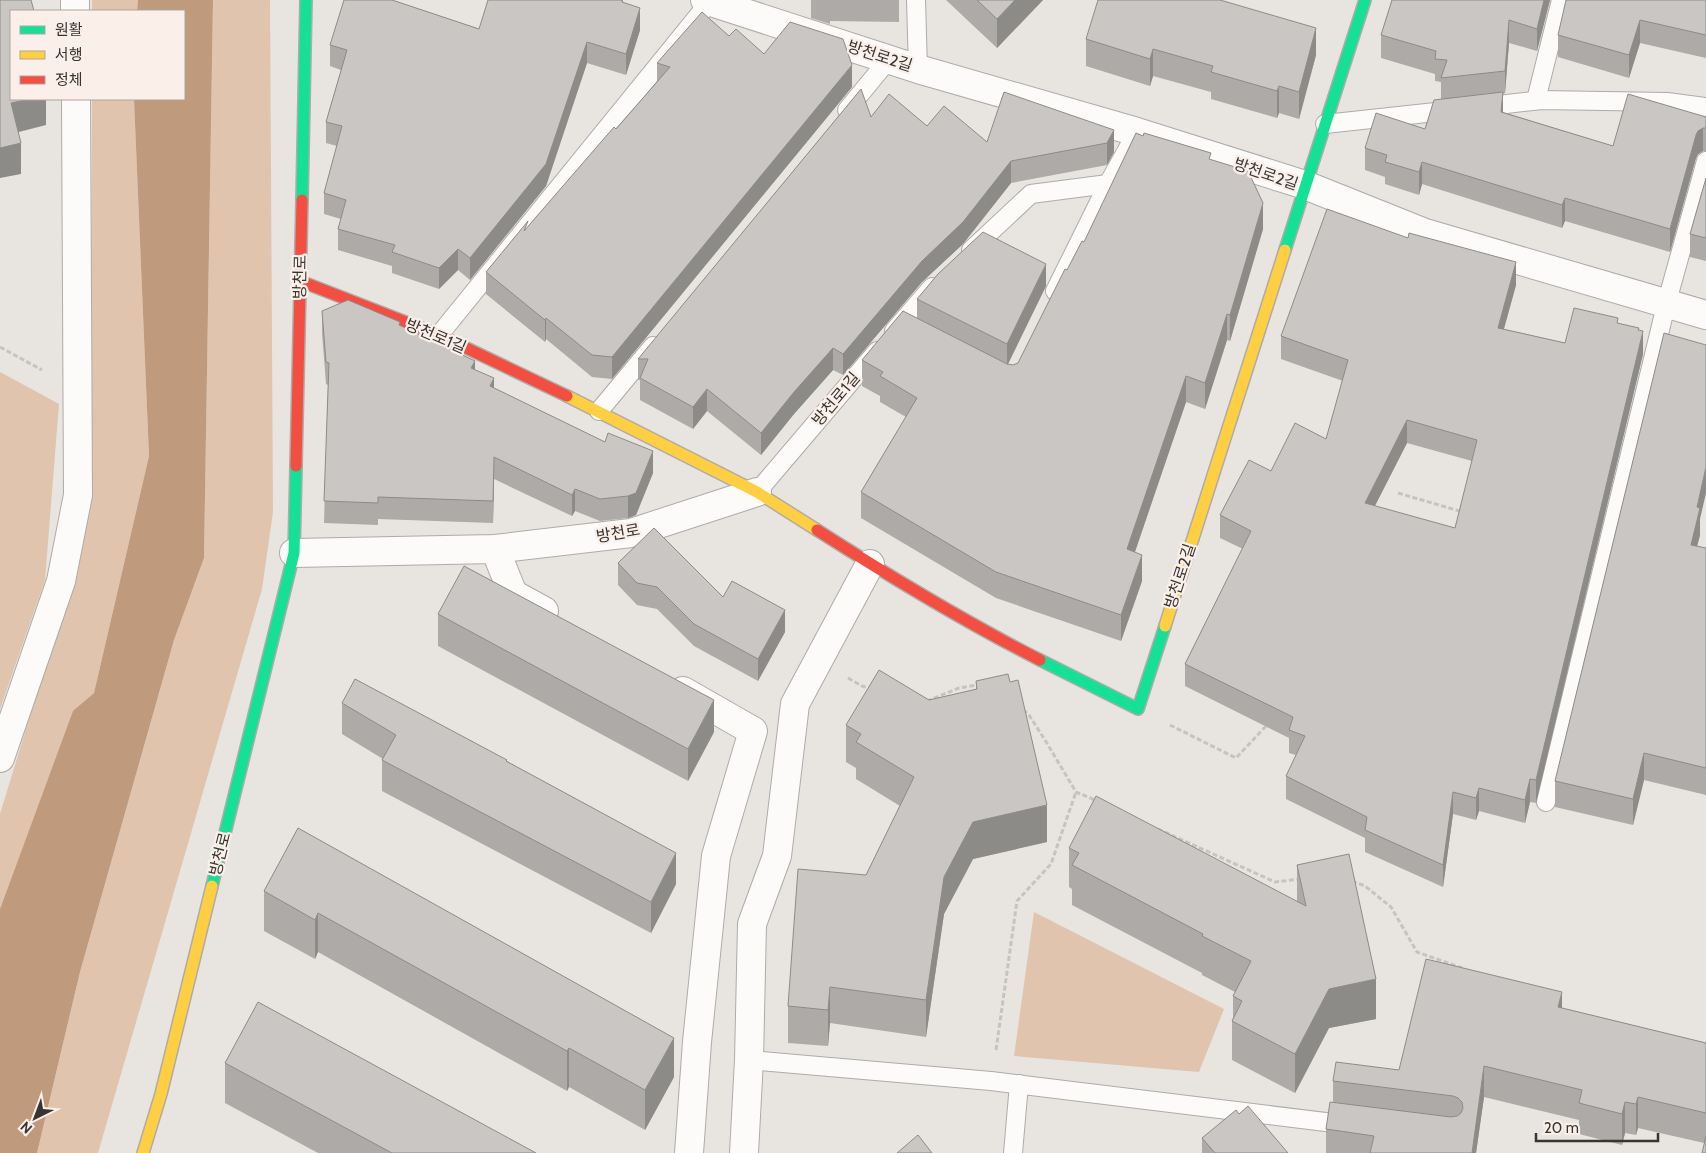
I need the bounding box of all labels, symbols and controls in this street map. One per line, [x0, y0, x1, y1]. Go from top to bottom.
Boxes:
legend [10, 10, 185, 100]
text: 원활 [55, 21, 83, 39]
street label: 방천로2길 [845, 37, 915, 75]
text: 서행 [55, 46, 83, 64]
text: 정체 [55, 71, 83, 89]
street label: 방천로2길 [1231, 154, 1301, 194]
street label: 방천로 [290, 254, 310, 299]
street label: 방천로1길 [403, 315, 469, 357]
street label: 방천로1길 [808, 368, 864, 430]
street label: 방천로 [595, 520, 642, 546]
street label: 방천로2길 [1161, 541, 1199, 611]
street label: 방천로 [205, 830, 235, 878]
north arrow [10, 1093, 60, 1143]
scale bar [1536, 1110, 1658, 1142]
text: N [17, 1118, 36, 1138]
text: 20 m [1544, 1119, 1579, 1137]

